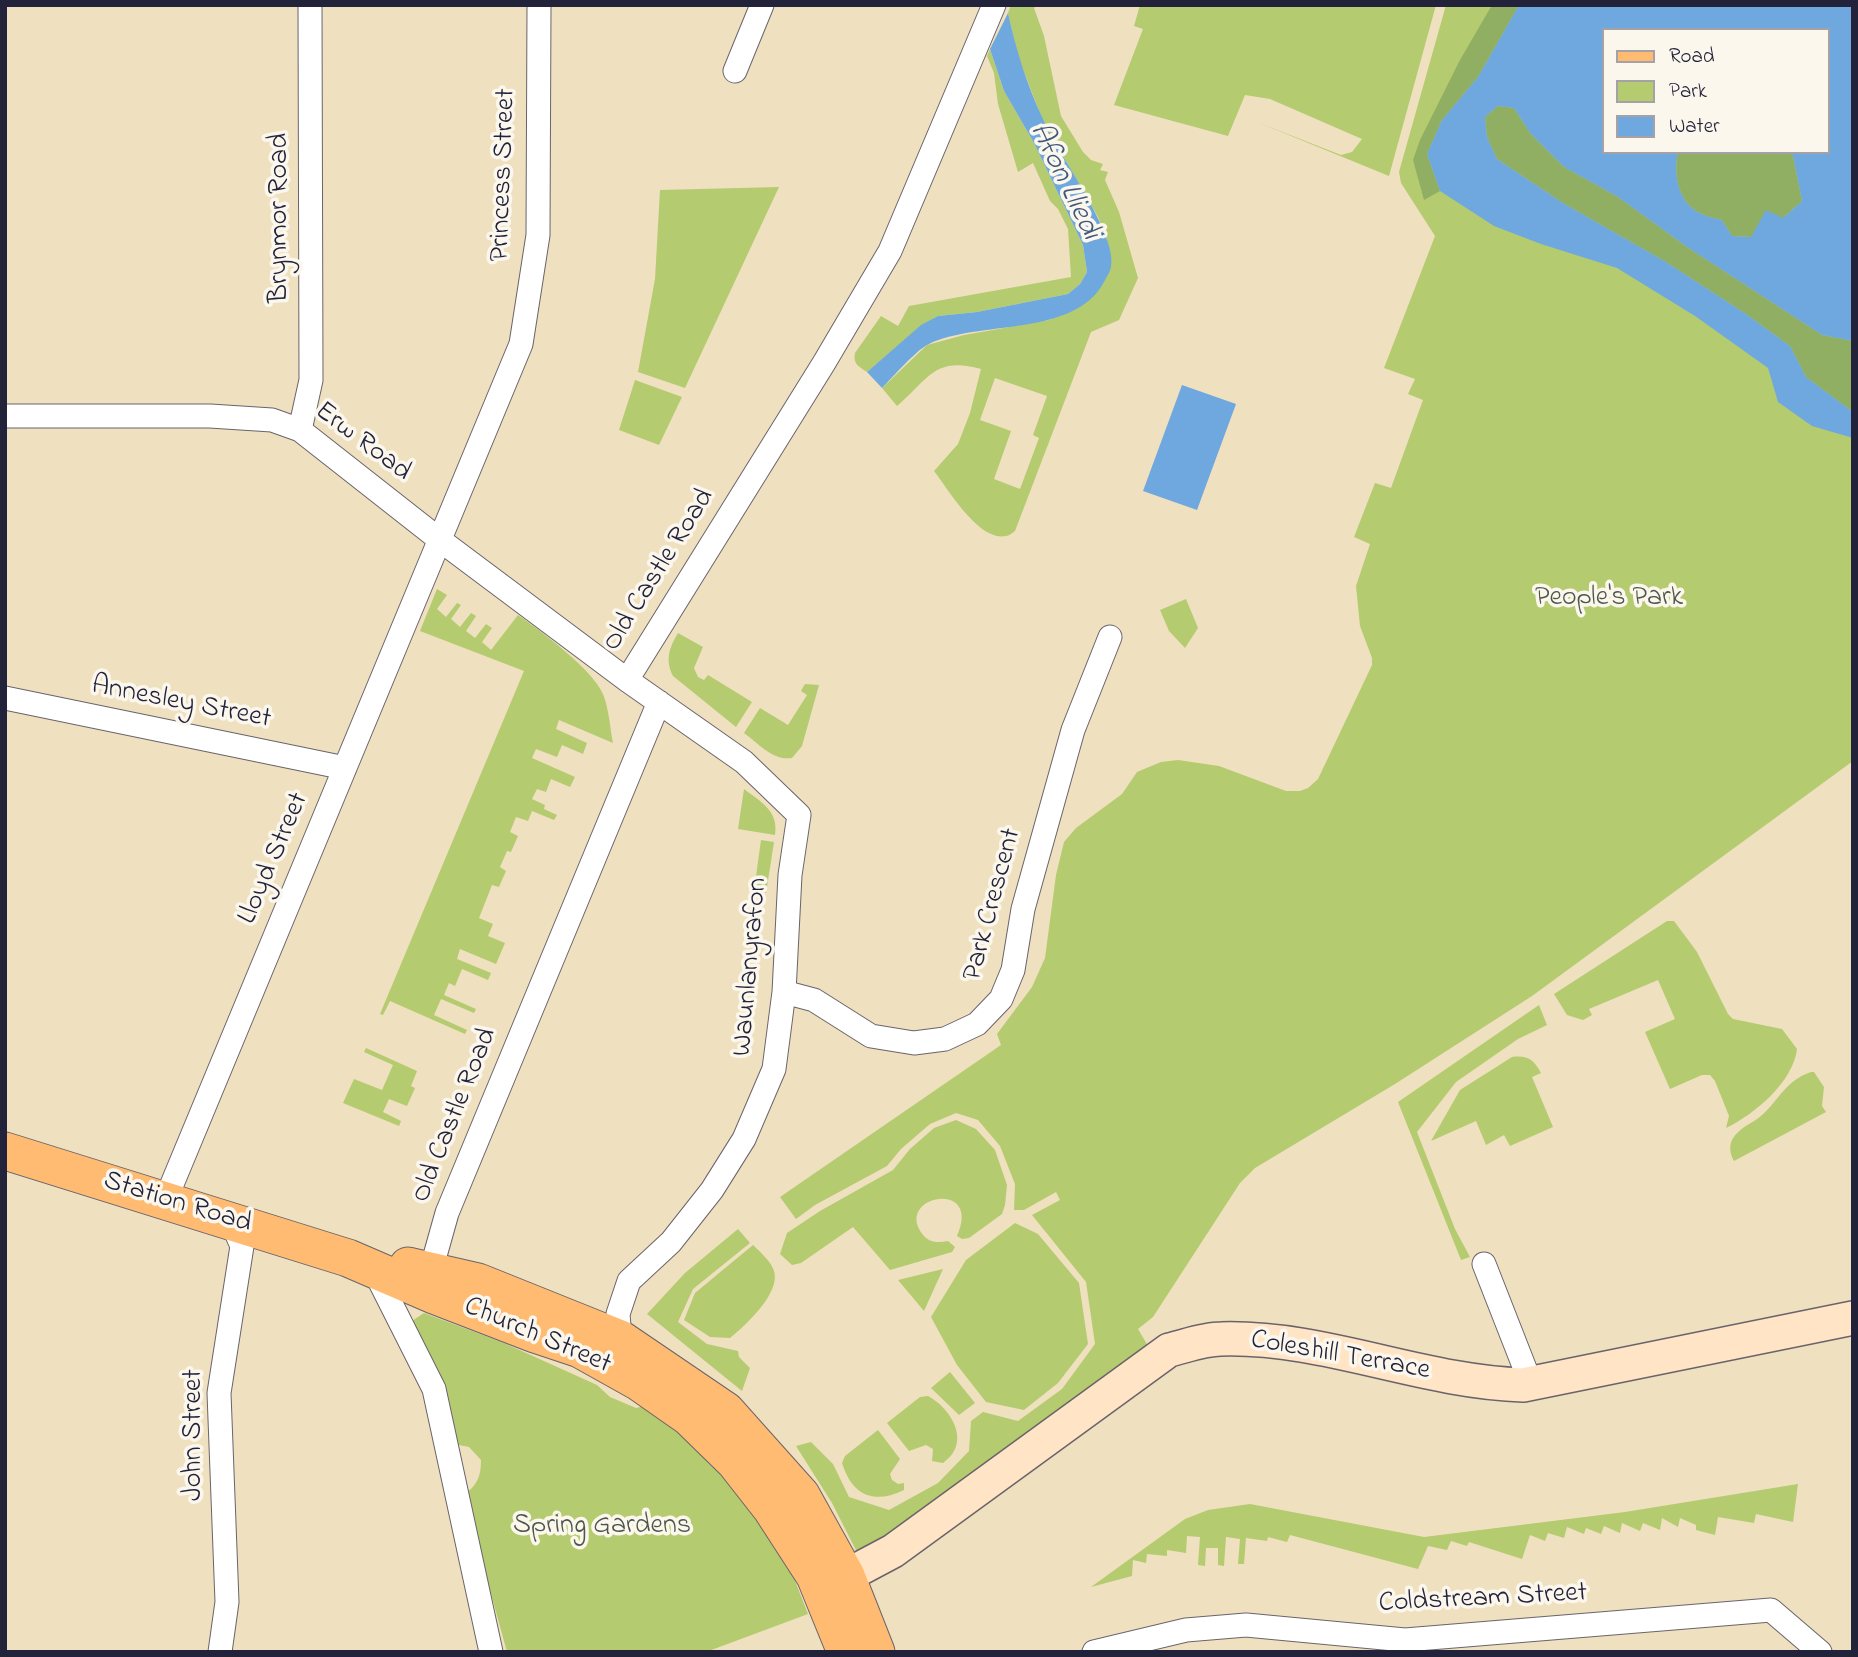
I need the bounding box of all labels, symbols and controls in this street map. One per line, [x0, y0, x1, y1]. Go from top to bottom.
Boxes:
legend [1602, 28, 1830, 154]
text: Road [1669, 42, 1715, 72]
text: Park [1669, 77, 1707, 107]
street label: Princess Street [485, 88, 525, 262]
text: Water [1669, 112, 1720, 142]
water label: Afon Lliedi [1019, 118, 1107, 246]
street label: Brynmor Road [264, 133, 298, 303]
street label: Erw Road [307, 396, 417, 490]
street label: Old Castle Road [597, 484, 723, 658]
park label: People's Park [1535, 582, 1683, 616]
street label: Annesley Street [88, 670, 274, 738]
street label: Lloyd Street [232, 788, 318, 930]
street label: Park Crescent [958, 825, 1030, 985]
street label: Waunlanyrafon [727, 876, 777, 1058]
street label: Old Castle Road [406, 1024, 506, 1208]
street label: Station Road [99, 1166, 255, 1242]
street label: Church Street [458, 1291, 616, 1383]
street label: Coleshill Terrace [1248, 1325, 1432, 1389]
street label: John Street [178, 1369, 212, 1501]
park label: Spring Gardens [513, 1510, 691, 1544]
street label: Coldstream Street [1378, 1578, 1588, 1622]

